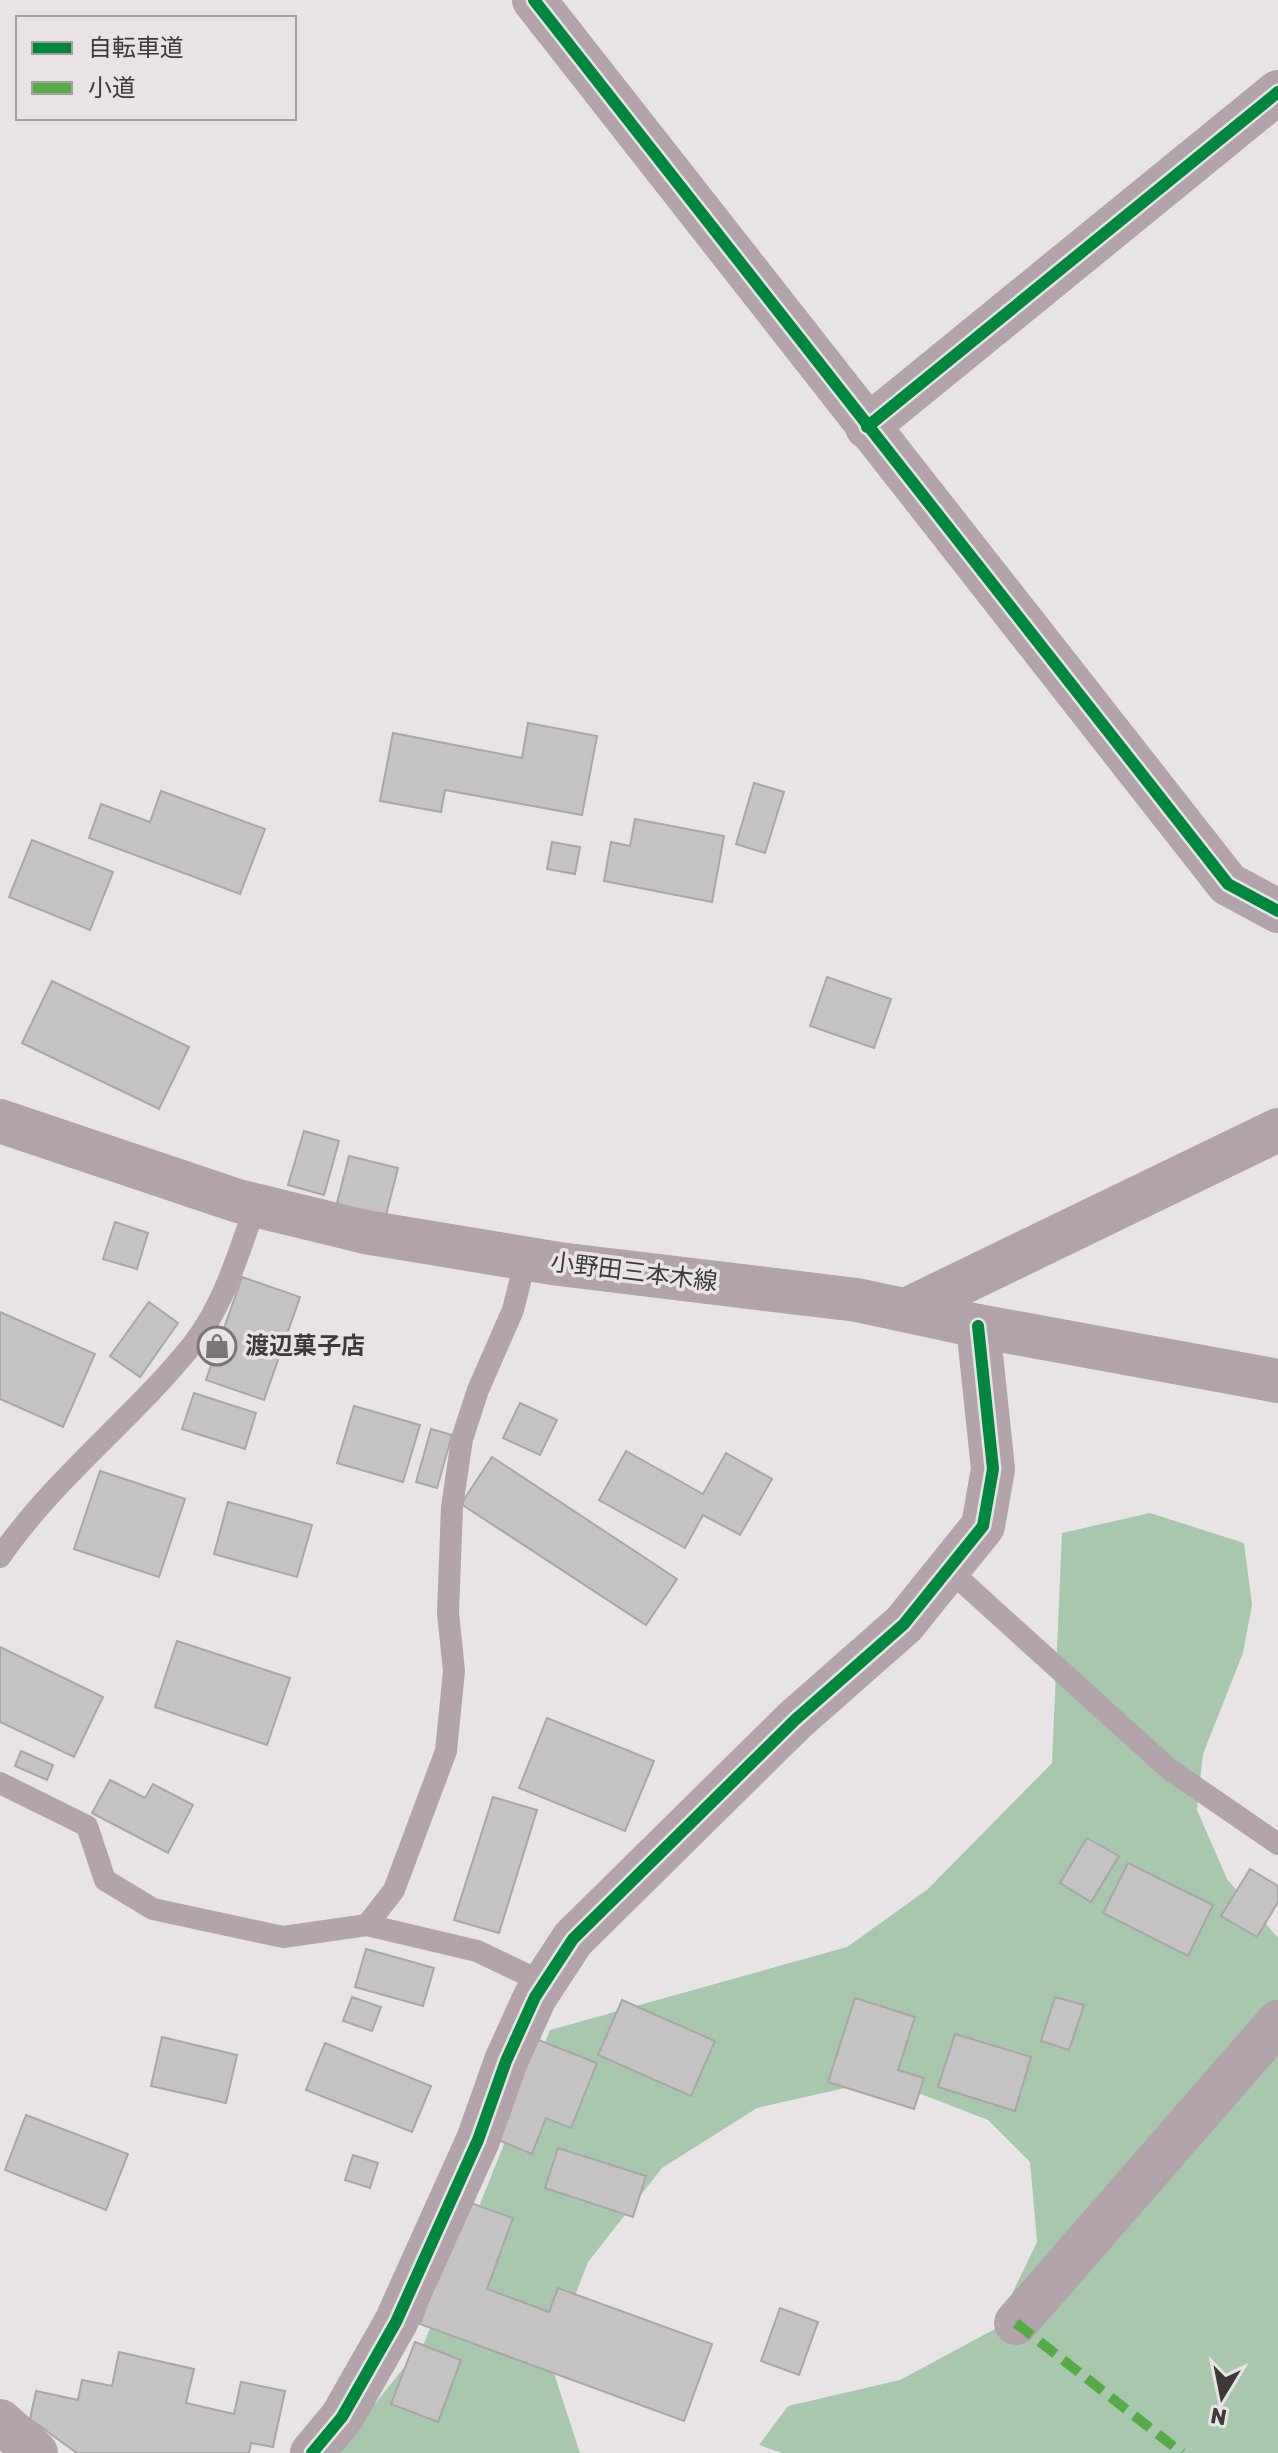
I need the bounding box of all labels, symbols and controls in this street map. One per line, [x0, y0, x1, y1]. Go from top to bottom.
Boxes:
legend [16, 16, 296, 120]
text: 自転車道 [88, 34, 184, 62]
text: 小道 [88, 74, 136, 102]
street label: 小野田三本木線 [549, 1248, 719, 1296]
shop icon: 渡辺菓子店 [196, 1325, 238, 1367]
place label: 渡辺菓子店 [245, 1332, 365, 1360]
north arrow [1182, 2357, 1262, 2437]
text: N [1208, 2402, 1229, 2431]

